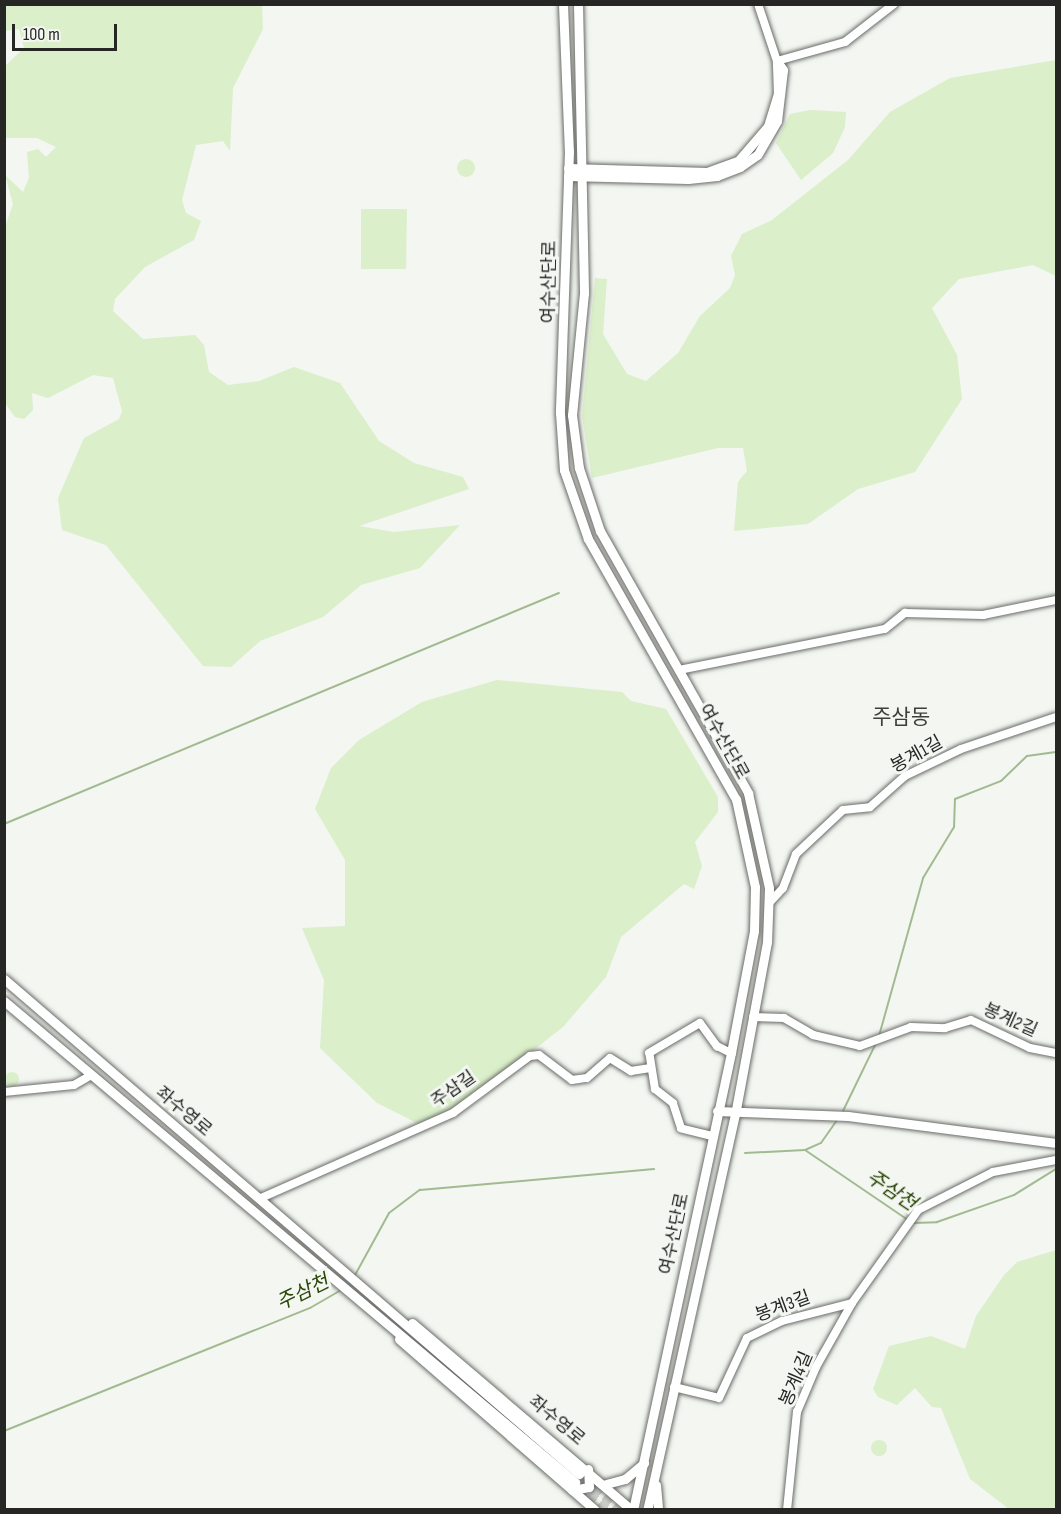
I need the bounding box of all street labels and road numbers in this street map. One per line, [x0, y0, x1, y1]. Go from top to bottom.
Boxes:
street label: 여수산단로 [538, 240, 562, 324]
street label: 여수산단로 [693, 701, 753, 783]
street label: 봉계1길 [887, 732, 947, 778]
street label: 봉계2길 [980, 1000, 1040, 1042]
street label: 주삼길 [427, 1067, 481, 1113]
street label: 좌수영로 [151, 1082, 215, 1142]
street label: 여수산단로 [656, 1191, 694, 1277]
street label: 봉계3길 [752, 1287, 814, 1327]
street label: 봉계4길 [776, 1348, 818, 1410]
street label: 좌수영로 [524, 1391, 588, 1451]

